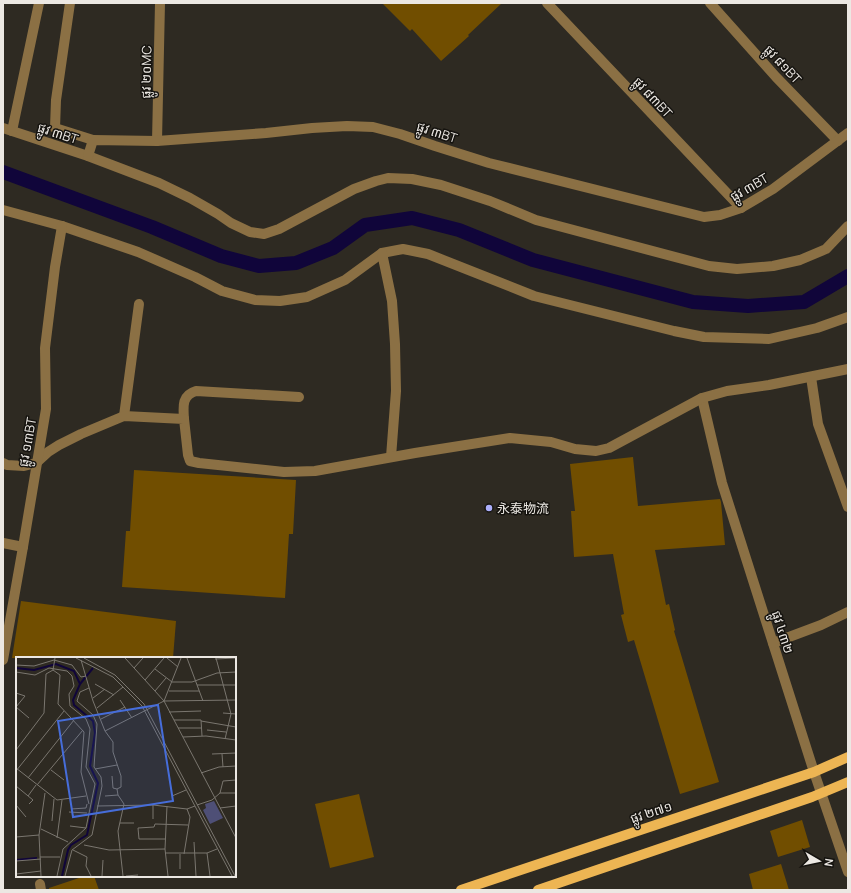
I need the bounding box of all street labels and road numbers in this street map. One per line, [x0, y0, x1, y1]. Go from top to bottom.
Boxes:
street label: ផ្លូវ ៨១BT [758, 41, 806, 89]
street label: ផ្លូវ ២០MC [137, 45, 158, 99]
street label: ផ្លូវ ៨៣BT [627, 73, 677, 124]
street label: ផ្លូវ ៣BT [413, 117, 460, 150]
street label: ផ្លូវ ៣BT [34, 118, 81, 151]
street label: ផ្លូវ ៣BT [726, 169, 773, 208]
street label: ផ្លូវ ១៣BT [14, 416, 43, 469]
street label: ផ្លូវ ៤៣២ [765, 608, 798, 657]
street label: ផ្លូវ ២៧១ [628, 797, 675, 830]

